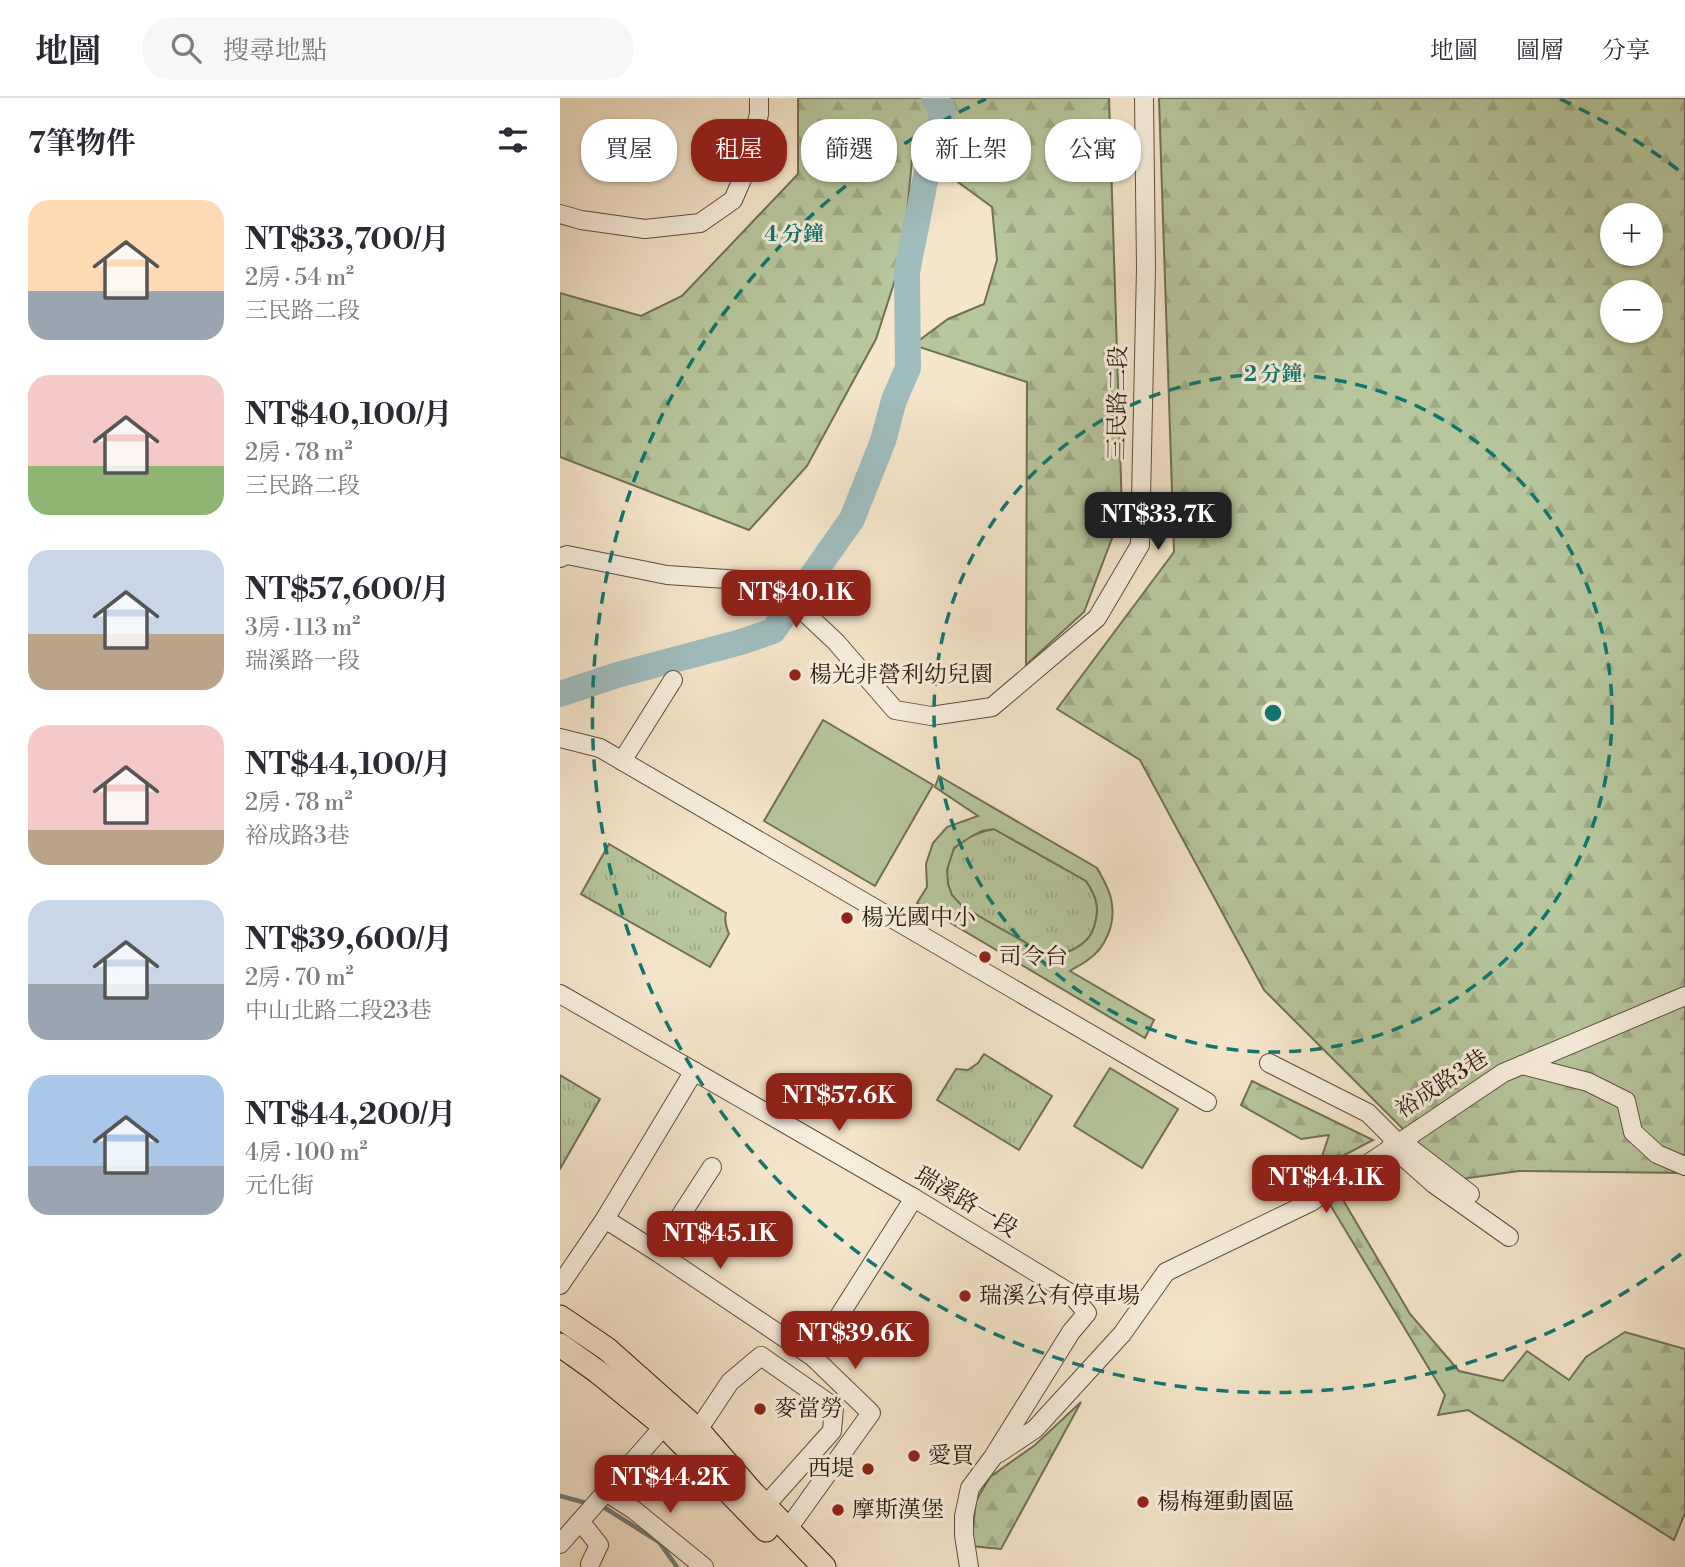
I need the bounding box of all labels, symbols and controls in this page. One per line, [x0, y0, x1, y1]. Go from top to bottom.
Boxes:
search box [143, 17, 633, 80]
icon: search [167, 29, 205, 67]
text: 地圖 [35, 32, 101, 73]
text: 搜尋地點 [223, 35, 327, 67]
text: 地圖 [1430, 36, 1478, 66]
text: 圖層 [1516, 36, 1564, 66]
text: 分享 [1602, 36, 1650, 66]
chip: 買屋 [581, 119, 677, 182]
chip: 租屋 [691, 119, 787, 182]
chip: 篩選 [801, 119, 897, 182]
chip: 新上架 [911, 119, 1031, 182]
chip: 公寓 [1045, 119, 1141, 182]
icon: filters [494, 121, 532, 159]
text: 7筆物件 [28, 125, 136, 163]
map controls [1600, 203, 1663, 343]
button: + [1600, 203, 1663, 266]
text: NT$33,700/月 [245, 221, 450, 259]
text: 4 分鐘 [764, 222, 824, 248]
icon: home [84, 228, 168, 312]
text: 2房 · 54 m² [245, 264, 354, 292]
button: − [1600, 280, 1663, 343]
text: 三民路二段 [245, 297, 360, 325]
street label: 三民路二段 [1103, 345, 1133, 461]
text: 2 分鐘 [1244, 362, 1302, 388]
text: NT$40,100/月 [245, 396, 453, 434]
icon: home [84, 403, 168, 487]
text: 2房 · 78 m² [245, 439, 353, 467]
text: 三民路二段 [245, 472, 360, 500]
pin: NT$33.7K [1086, 492, 1230, 552]
text: NT$33.7K [1101, 501, 1215, 529]
pin: NT$40.1K [724, 570, 868, 630]
text: NT$57,600/月 [245, 571, 450, 609]
icon: home [84, 578, 168, 662]
text: NT$40.1K [738, 579, 854, 607]
text: 3房 · 113 m² [245, 614, 360, 642]
text: 瑞溪路一段 [245, 647, 360, 675]
place label: 楊光非營利幼兒園 [809, 661, 993, 689]
marker: 楊光非營利幼兒園 [787, 667, 803, 683]
centre of rings [1261, 701, 1285, 725]
text: NT$44,100/月 [245, 746, 451, 784]
icon: home [84, 753, 168, 837]
text: 2房 · 78 m² [245, 789, 353, 817]
text: 裕成路3巷 [245, 822, 350, 850]
place label: 楊光國中小 [861, 904, 976, 932]
marker: 楊光國中小 [839, 910, 855, 926]
text: NT$39,600/月 [245, 921, 453, 959]
icon: home [84, 928, 168, 1012]
place label: 司令台 [999, 943, 1068, 971]
marker: 司令台 [977, 949, 993, 965]
text: 2房 · 70 m² [245, 964, 354, 992]
text: 中山北路二段23巷 [245, 997, 432, 1025]
street label: 裕成路3巷 [1390, 1044, 1494, 1124]
pin: NT$57.6K [767, 1074, 911, 1133]
text: NT$57.6K [782, 1082, 896, 1110]
text: NT$44,200/月 [245, 1096, 456, 1134]
icon: home [84, 1103, 168, 1187]
text: 4房 · 100 m² [245, 1139, 368, 1167]
pin: NT$44.1K [1254, 1156, 1398, 1215]
street label: 瑞溪路一段 [910, 1160, 1022, 1244]
text: NT$44.1K [1268, 1164, 1384, 1192]
text: 元化街 [245, 1172, 314, 1200]
pin: NT$45.1K [648, 1212, 792, 1271]
text: NT$45.1K [663, 1220, 777, 1248]
place label: 瑞溪公有停車場 [979, 1282, 1140, 1310]
marker: 瑞溪公有停車場 [957, 1288, 973, 1304]
pin: NT$39.6K [783, 1312, 927, 1371]
text: NT$39.6K [797, 1320, 913, 1348]
place label: 麥當勞 [774, 1395, 843, 1423]
marker: 麥當勞 [752, 1401, 768, 1417]
place label: 愛買 [928, 1442, 974, 1470]
marker: 愛買 [906, 1448, 922, 1464]
place label: 西堤 [808, 1455, 854, 1483]
pin: NT$44.2K [598, 1456, 742, 1515]
marker: 西堤 [860, 1461, 876, 1477]
text: NT$44.2K [610, 1464, 730, 1492]
place label: 楊梅運動園區 [1157, 1488, 1295, 1516]
marker: 楊梅運動園區 [1135, 1494, 1151, 1510]
place label: 摩斯漢堡 [852, 1496, 944, 1524]
marker: 摩斯漢堡 [830, 1502, 846, 1518]

